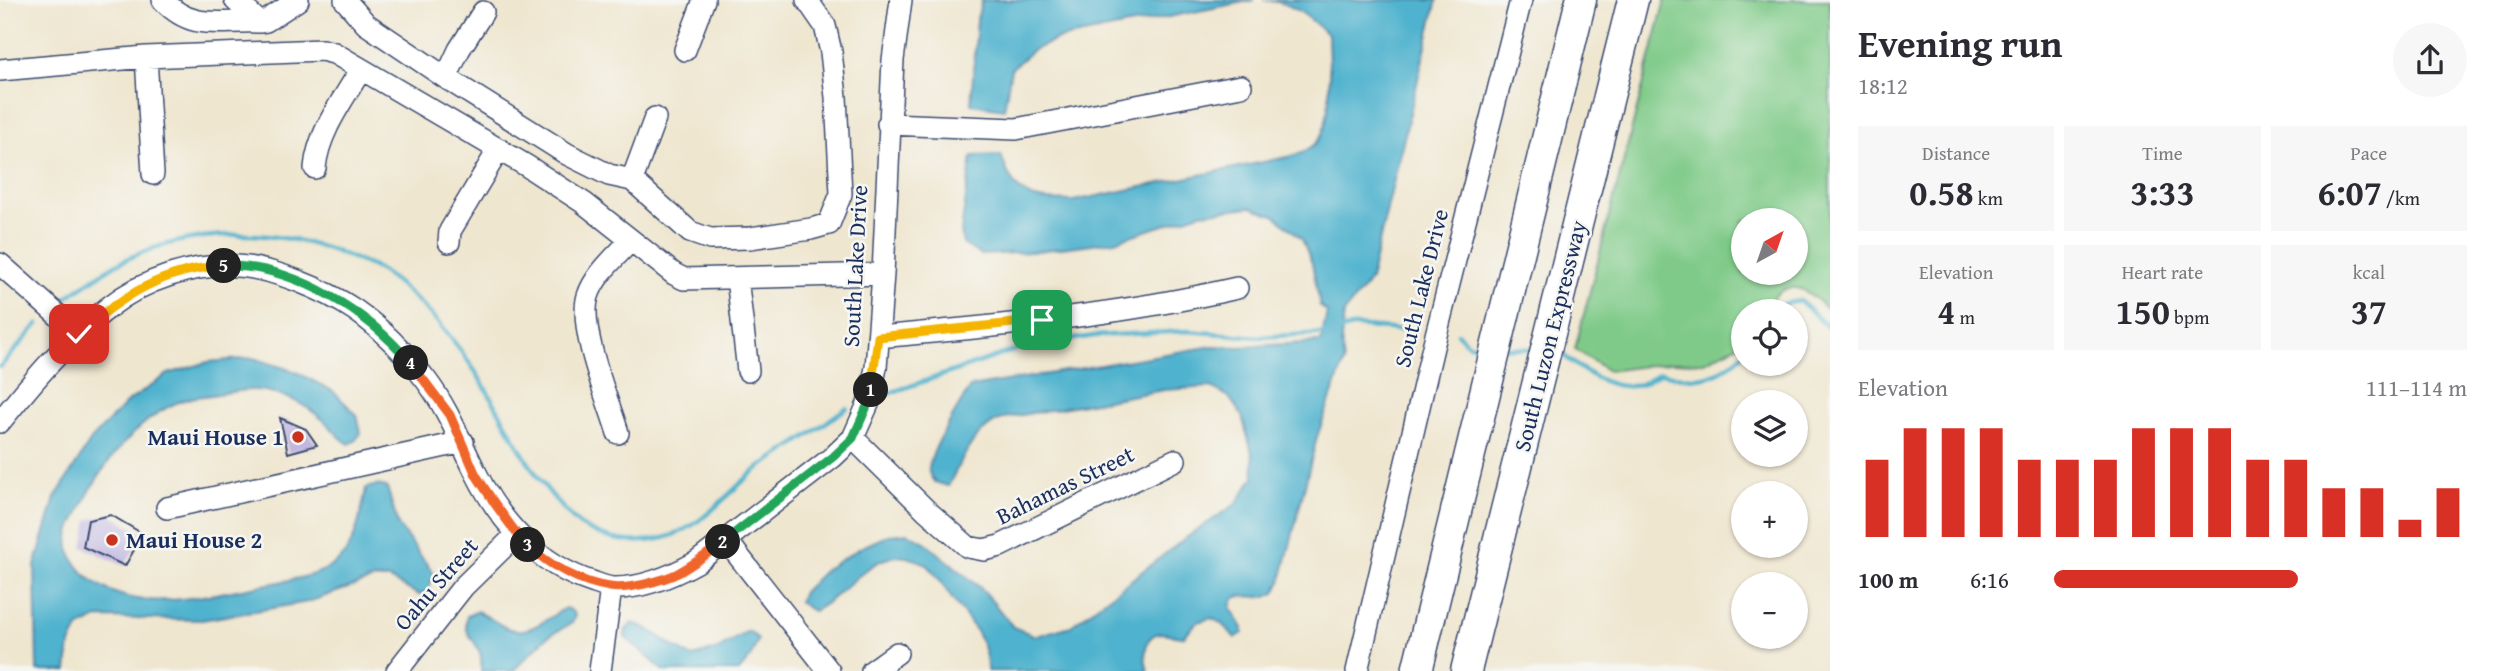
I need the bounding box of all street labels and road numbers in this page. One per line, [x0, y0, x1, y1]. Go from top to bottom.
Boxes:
street label: South Lake Drive [834, 184, 875, 348]
street label: South Lake Drive [1385, 205, 1456, 371]
street label: South Luzon Expressway [1505, 216, 1594, 455]
street label: Bahamas Street [990, 437, 1139, 532]
street label: Oahu Street [386, 530, 485, 637]

